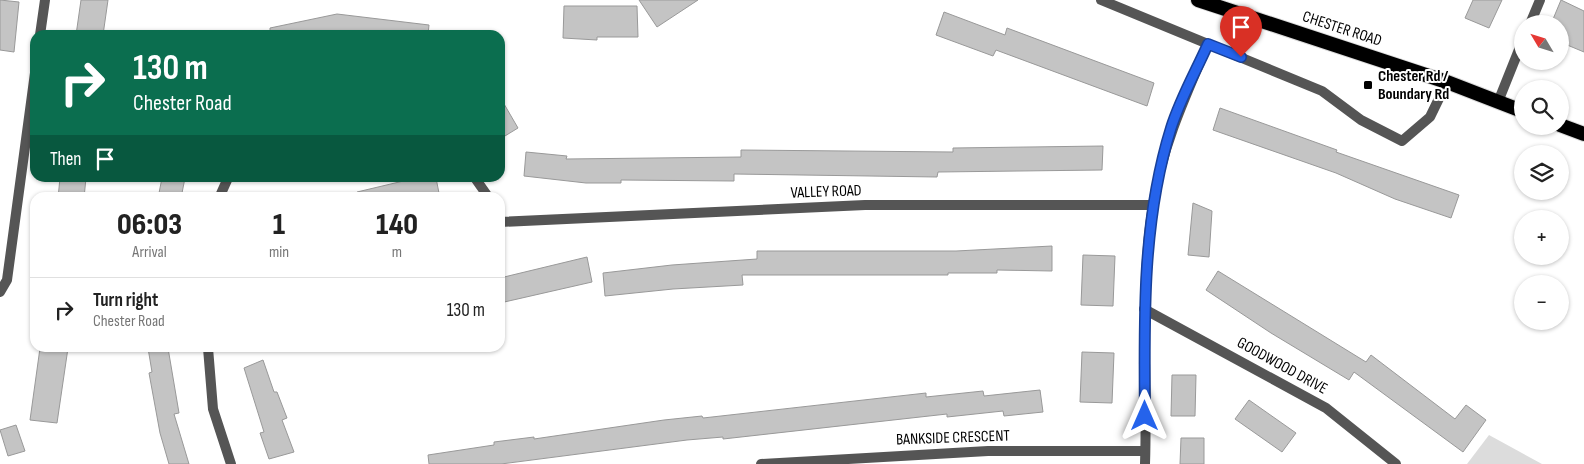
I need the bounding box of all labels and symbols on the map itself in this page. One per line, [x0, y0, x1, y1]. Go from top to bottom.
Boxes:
pin [1220, 6, 1262, 57]
street label: CHESTER ROAD [1300, 7, 1384, 51]
north arrow [1514, 15, 1569, 70]
place label: Chester Rd / Boundary Rd [1378, 67, 1449, 104]
marker: Chester Rd / Boundary Rd [1362, 79, 1374, 91]
street label: VALLEY ROAD [790, 181, 862, 203]
street label: GOODWOOD DRIVE [1234, 333, 1330, 399]
position arrow [1118, 389, 1170, 441]
street label: BANKSIDE CRESCENT [896, 426, 1011, 449]

